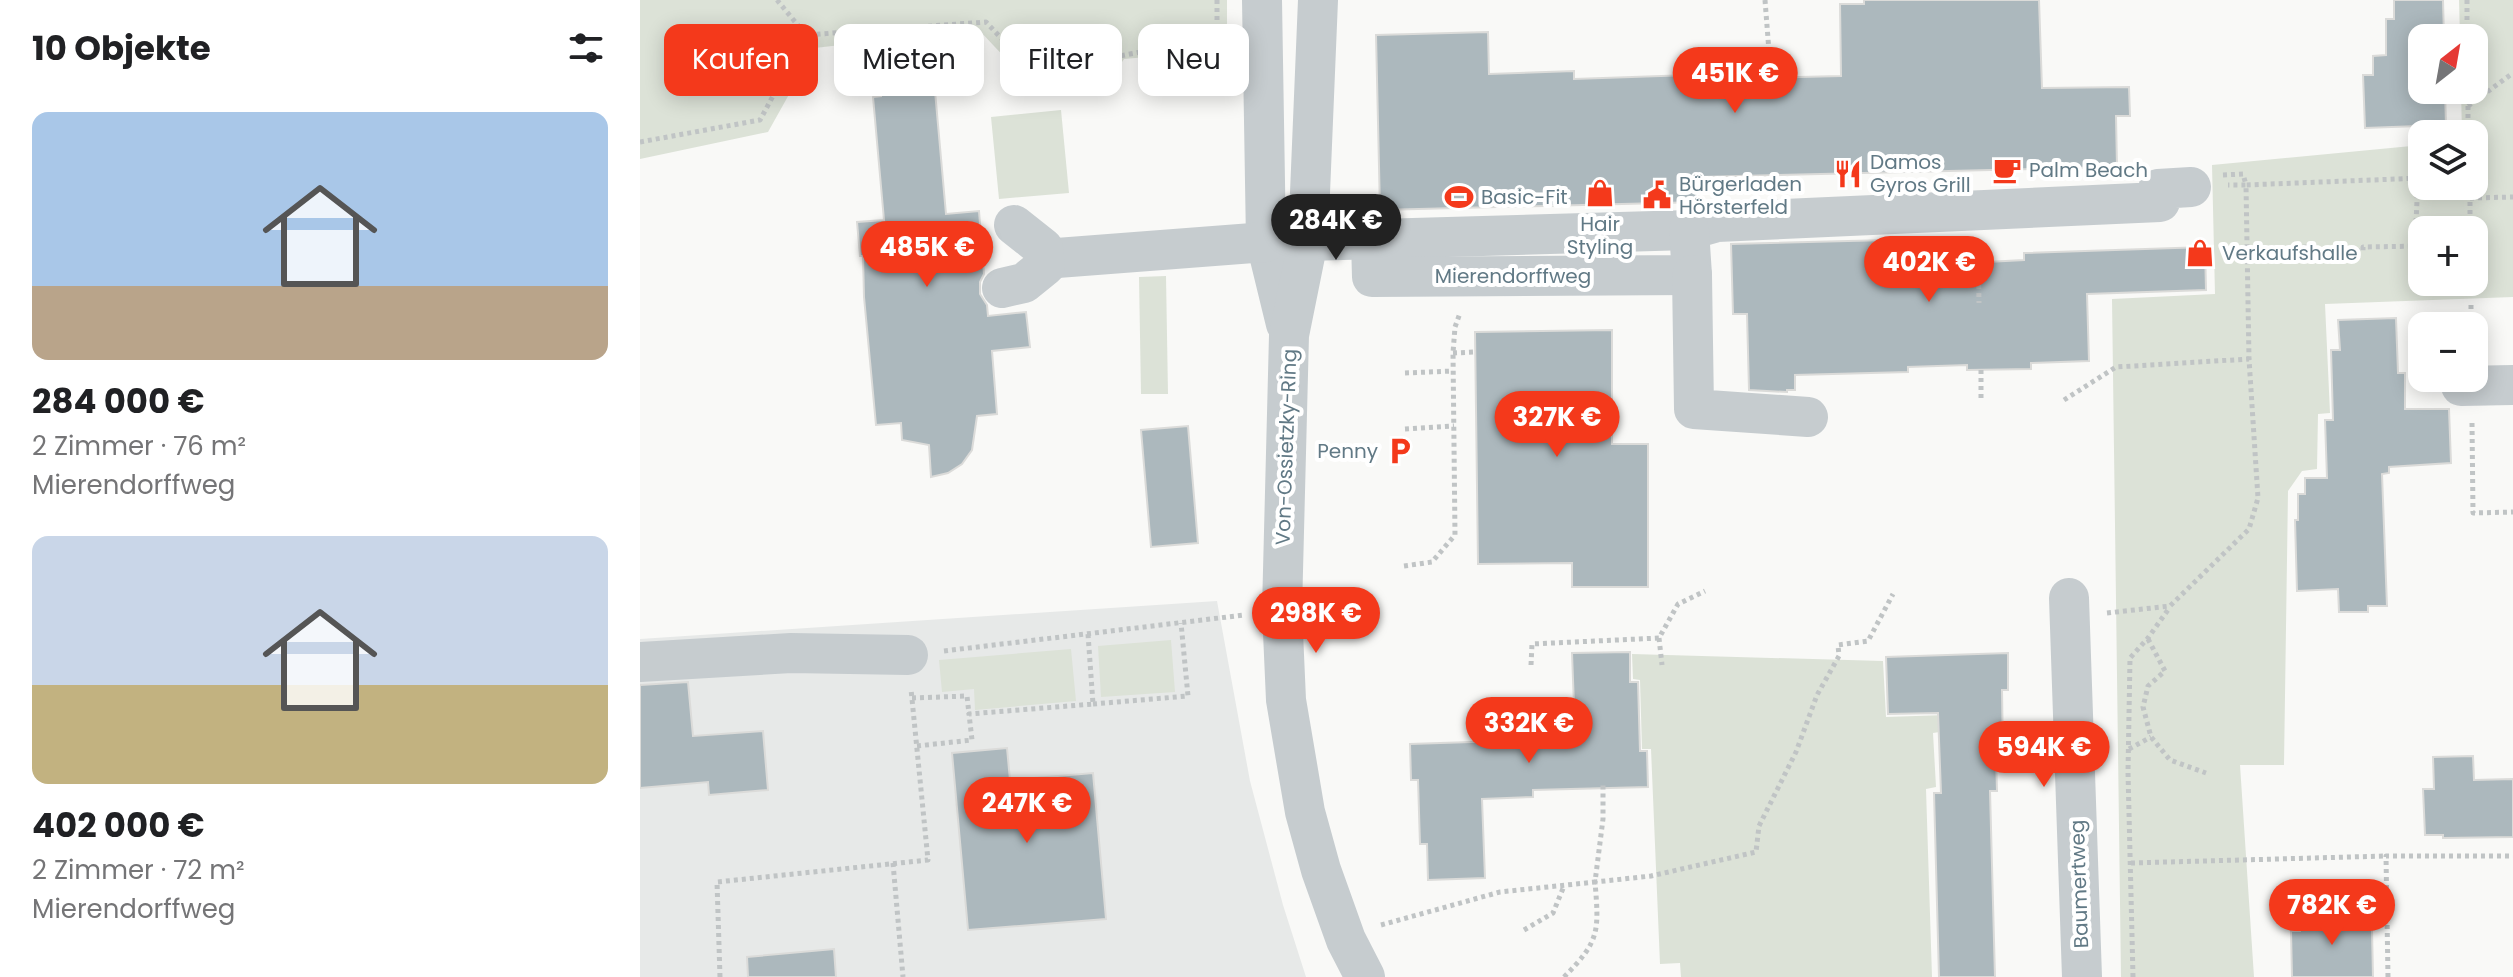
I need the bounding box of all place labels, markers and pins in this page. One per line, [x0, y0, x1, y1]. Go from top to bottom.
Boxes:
pin: 451K € [1670, 47, 1800, 115]
place label: Damos Gyros Grill [1870, 148, 1971, 199]
cafe icon: Palm Beach [1992, 155, 2022, 185]
place label: Palm Beach [2029, 156, 2148, 184]
restaurant icon: Damos Gyros Grill [1833, 159, 1863, 189]
place label: Bürgerladen Hörsterfeld [1679, 170, 1802, 221]
shop icon: Hair Styling [1585, 178, 1615, 208]
public building icon: Bürgerladen Hörsterfeld [1642, 180, 1672, 210]
sports icon: Basic-Fit [1444, 182, 1474, 212]
place label: Basic-Fit [1481, 183, 1568, 211]
pin: 284K € [1271, 194, 1401, 262]
place label: Hair Styling [1567, 210, 1633, 261]
pin: 485K € [862, 221, 992, 289]
pin: 402K € [1864, 236, 1994, 304]
shop icon: Verkaufshalle [2185, 238, 2215, 268]
place label: Verkaufshalle [2222, 239, 2358, 267]
pin: 327K € [1492, 391, 1622, 459]
parking icon: Penny [1385, 436, 1415, 466]
place label: Penny [1317, 437, 1378, 465]
pin: 298K € [1251, 587, 1381, 655]
pin: 332K € [1464, 697, 1594, 765]
pin: 594K € [1979, 721, 2109, 789]
pin: 247K € [962, 777, 1092, 845]
pin: 782K € [2267, 879, 2397, 947]

